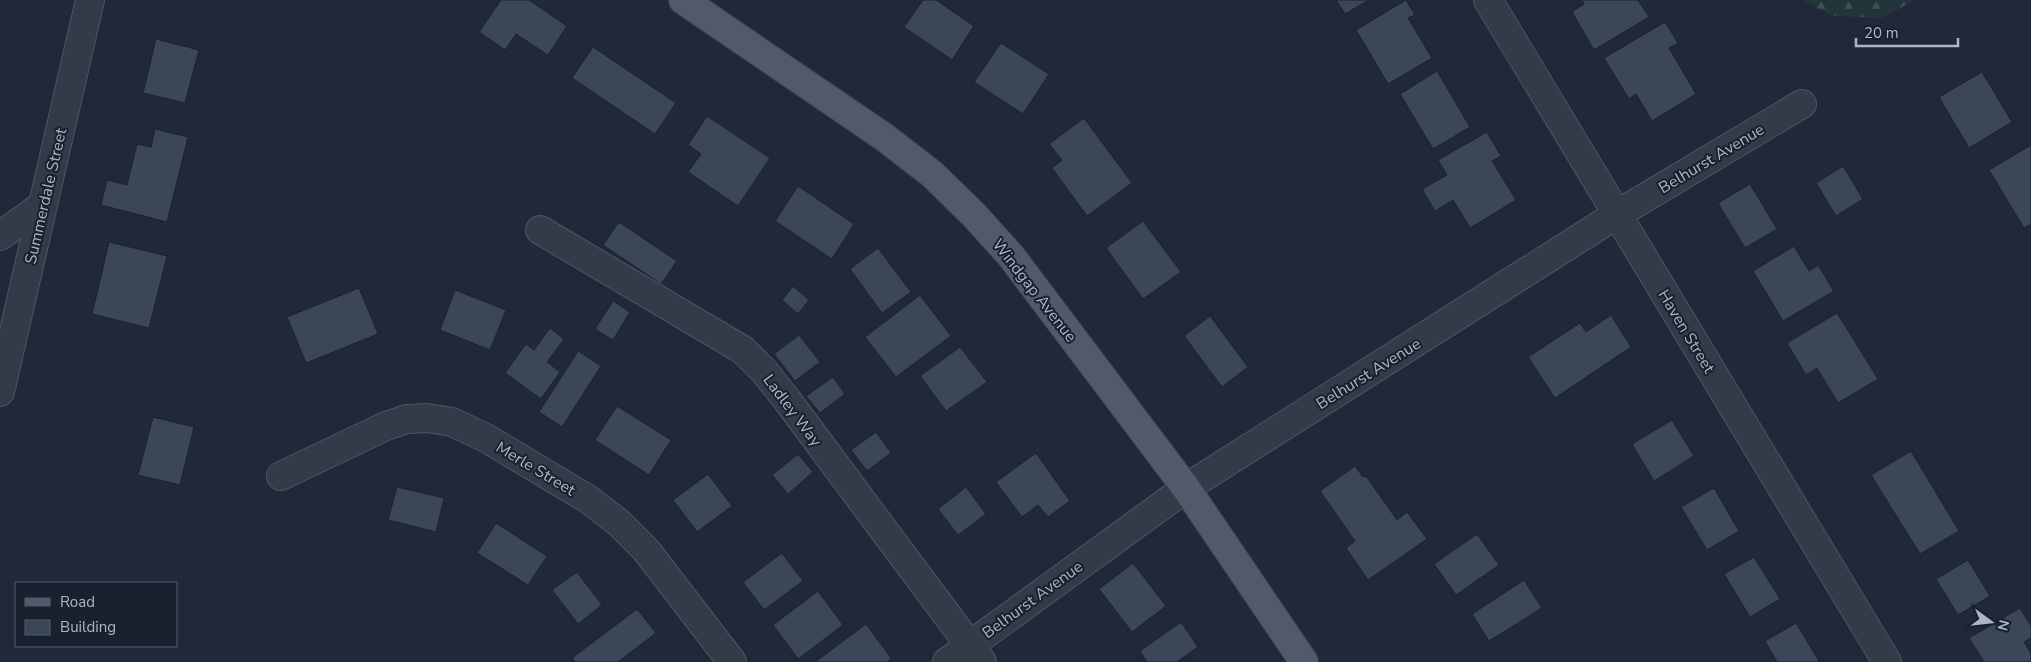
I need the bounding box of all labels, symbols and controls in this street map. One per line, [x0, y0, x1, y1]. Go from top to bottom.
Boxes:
scale bar [1856, 15, 1958, 47]
text: 20 m [1864, 23, 1899, 43]
street label: Belhurst Avenue [1655, 119, 1768, 199]
street label: Summerdale Street [20, 126, 72, 266]
street label: Windgap Avenue [987, 234, 1082, 347]
street label: Haven Street [1652, 286, 1720, 378]
street label: Belhurst Avenue [1312, 333, 1425, 415]
street label: Ladley Way [758, 370, 827, 452]
street label: Merle Street [492, 437, 580, 501]
street label: Belhurst Avenue [978, 556, 1087, 644]
legend [15, 582, 178, 647]
text: Road [60, 592, 95, 612]
north arrow [1966, 597, 2016, 647]
text: Building [60, 617, 116, 637]
text: N [1993, 618, 2014, 633]

